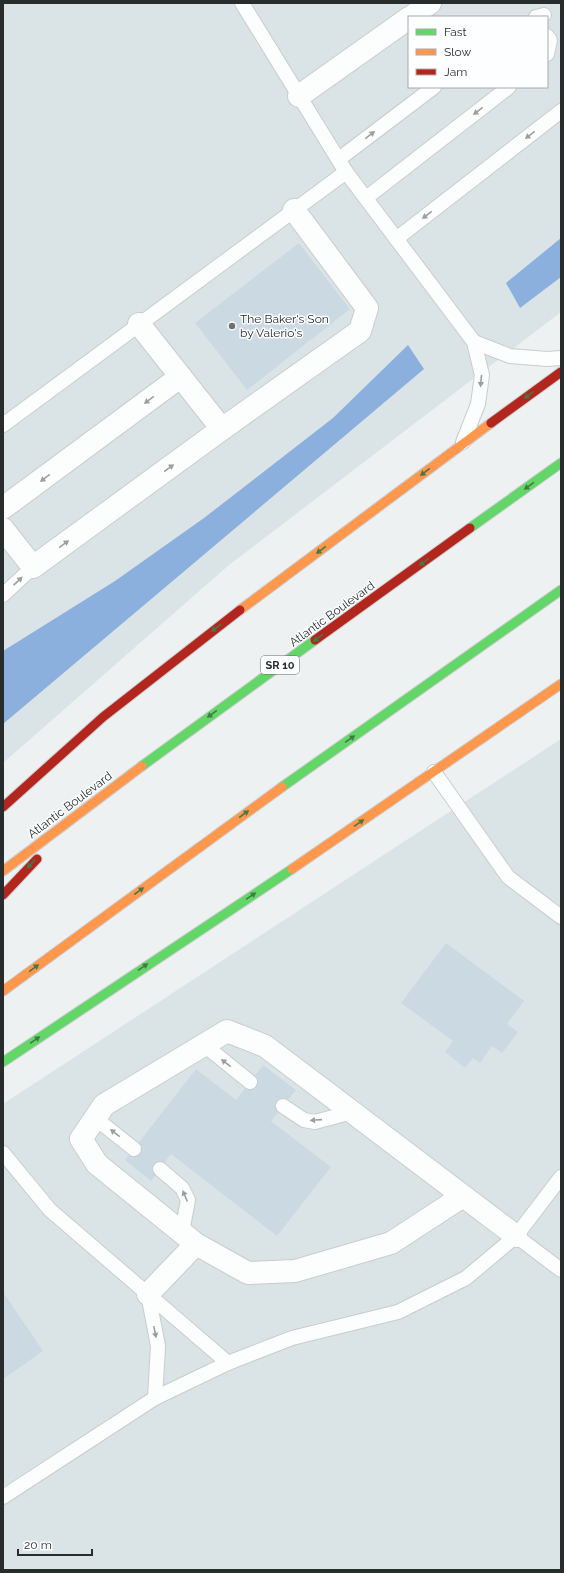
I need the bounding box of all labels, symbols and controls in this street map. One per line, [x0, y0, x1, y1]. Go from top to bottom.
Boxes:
legend [408, 16, 548, 88]
text: Fast [444, 25, 467, 39]
text: Slow [444, 45, 471, 59]
text: Jam [444, 65, 467, 79]
one-way arrow [473, 107, 483, 115]
one-way arrow [525, 131, 536, 139]
one-way arrow [365, 132, 375, 140]
one-way arrow [422, 210, 433, 219]
place label: The Baker's Son by Valerio's [240, 312, 329, 340]
marker: The Baker's Son by Valerio's [227, 321, 237, 331]
one-way arrow [477, 374, 484, 387]
one-way arrow [524, 391, 535, 399]
one-way arrow [144, 396, 154, 404]
one-way arrow [164, 464, 174, 472]
one-way arrow [419, 468, 430, 477]
one-way arrow [39, 473, 50, 482]
one-way arrow [524, 482, 535, 491]
one-way arrow [59, 541, 69, 549]
one-way arrow [315, 546, 326, 554]
one-way arrow [419, 558, 429, 566]
one-way arrow [13, 577, 23, 586]
street label: Atlantic Boulevard [287, 578, 377, 650]
one-way arrow [211, 623, 222, 632]
one-way arrow [313, 634, 324, 642]
road number: SR 10 [261, 656, 299, 674]
one-way arrow [207, 710, 218, 718]
one-way arrow [345, 735, 355, 743]
street label: Atlantic Boulevard [25, 769, 115, 841]
one-way arrow [238, 810, 249, 818]
one-way arrow [354, 819, 364, 827]
one-way arrow [27, 860, 36, 869]
one-way arrow [134, 887, 144, 895]
one-way arrow [246, 892, 256, 900]
one-way arrow [29, 964, 40, 972]
one-way arrow [137, 964, 149, 971]
one-way arrow [30, 1036, 40, 1044]
one-way arrow [221, 1059, 232, 1067]
one-way arrow [310, 1117, 322, 1124]
one-way arrow [109, 1129, 120, 1138]
one-way arrow [182, 1190, 189, 1202]
one-way arrow [153, 1326, 159, 1338]
scale bar [18, 1531, 92, 1557]
text: 20 m [24, 1538, 52, 1552]

